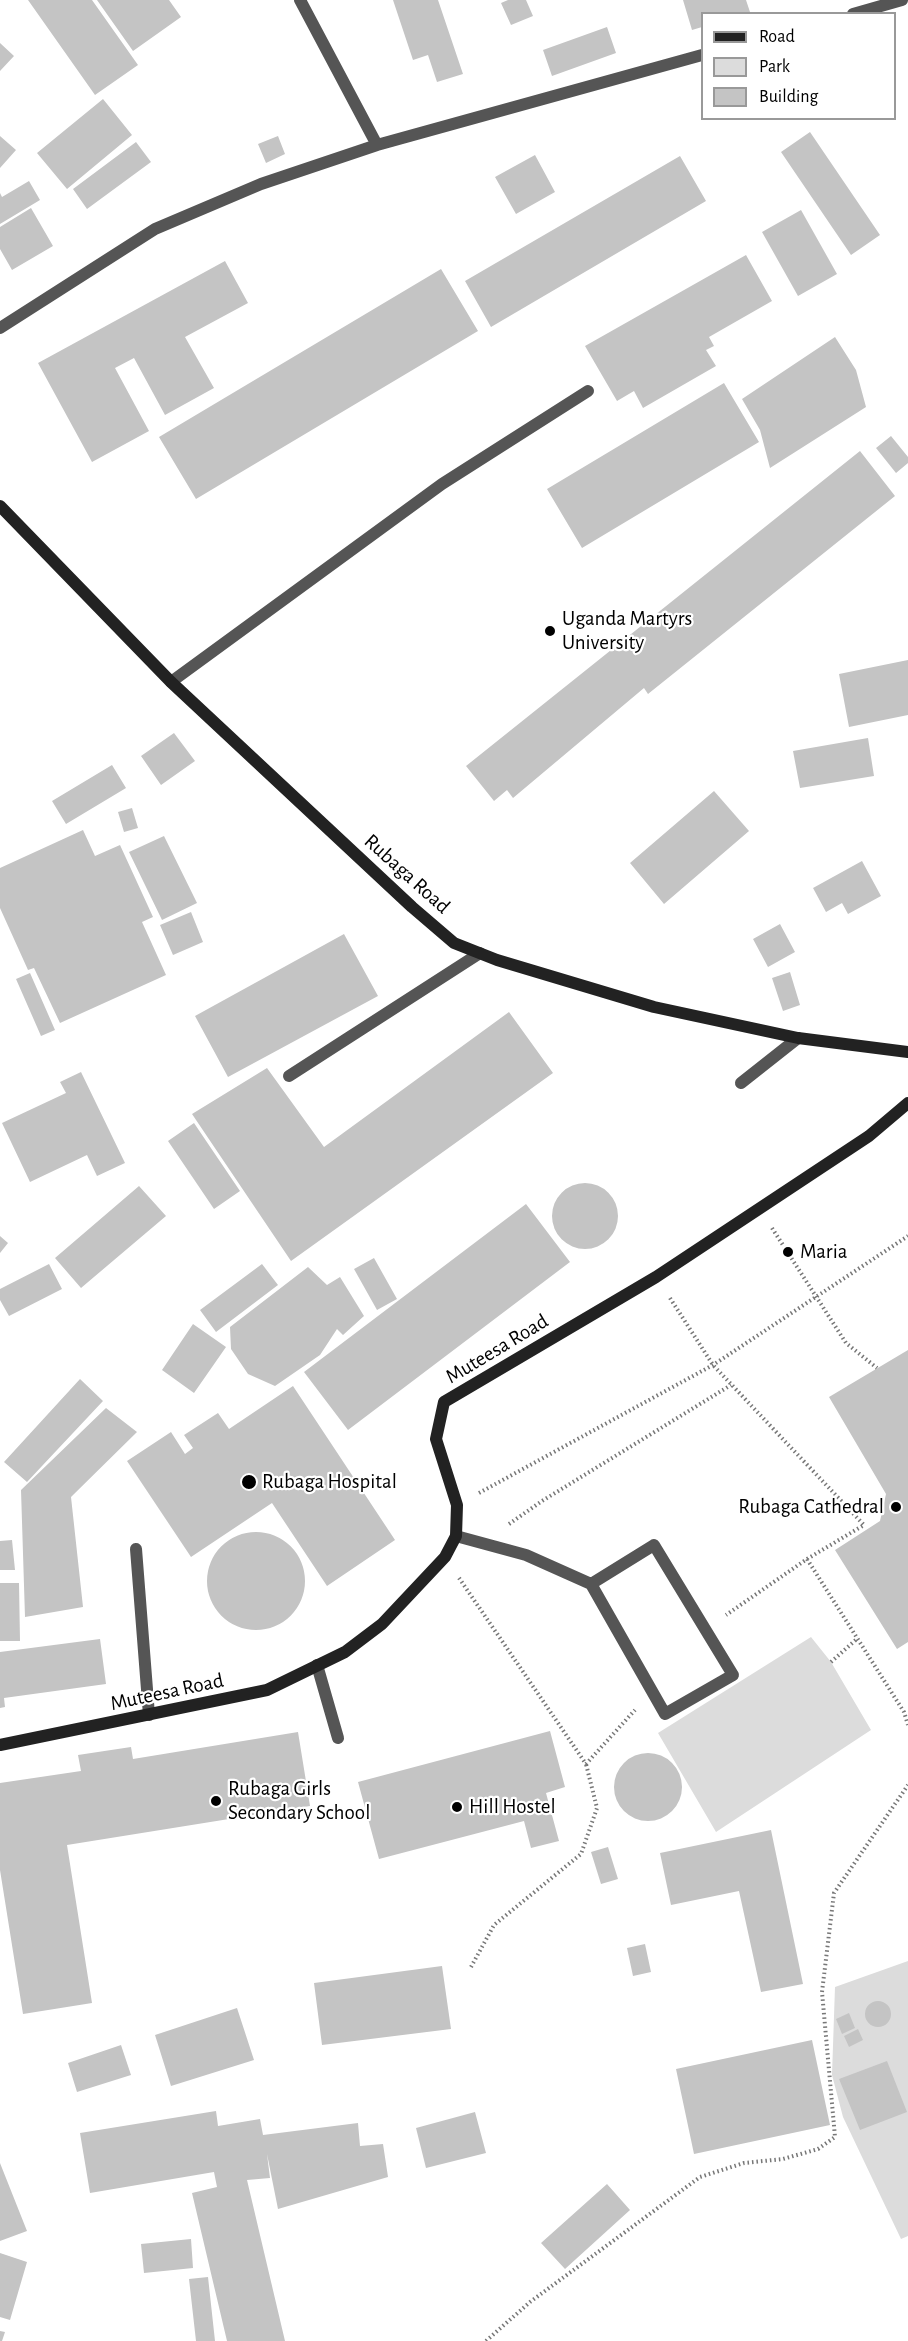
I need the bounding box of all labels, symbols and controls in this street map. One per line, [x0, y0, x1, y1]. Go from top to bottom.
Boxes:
legend [701, 12, 896, 120]
text: Road [759, 28, 795, 46]
text: Park [759, 58, 790, 76]
text: Building [759, 88, 818, 106]
place label: Uganda Martyrs University [562, 606, 692, 656]
marker: Uganda Martyrs University [543, 624, 557, 638]
street label: Rubaga Road [359, 829, 455, 919]
place label: Maria [800, 1239, 847, 1265]
marker: Maria [781, 1245, 795, 1259]
street label: Muteesa Road [441, 1308, 553, 1390]
place label: Rubaga Hospital [262, 1469, 397, 1495]
marker: Rubaga Hospital [240, 1473, 258, 1491]
place label: Rubaga Cathedral [738, 1494, 884, 1520]
marker: Rubaga Cathedral [889, 1500, 903, 1514]
street label: Muteesa Road [108, 1668, 226, 1716]
place label: Rubaga Girls Secondary School [228, 1776, 370, 1826]
marker: Rubaga Girls Secondary School [209, 1794, 223, 1808]
place label: Hill Hostel [469, 1794, 556, 1820]
marker: Hill Hostel [450, 1800, 464, 1814]

